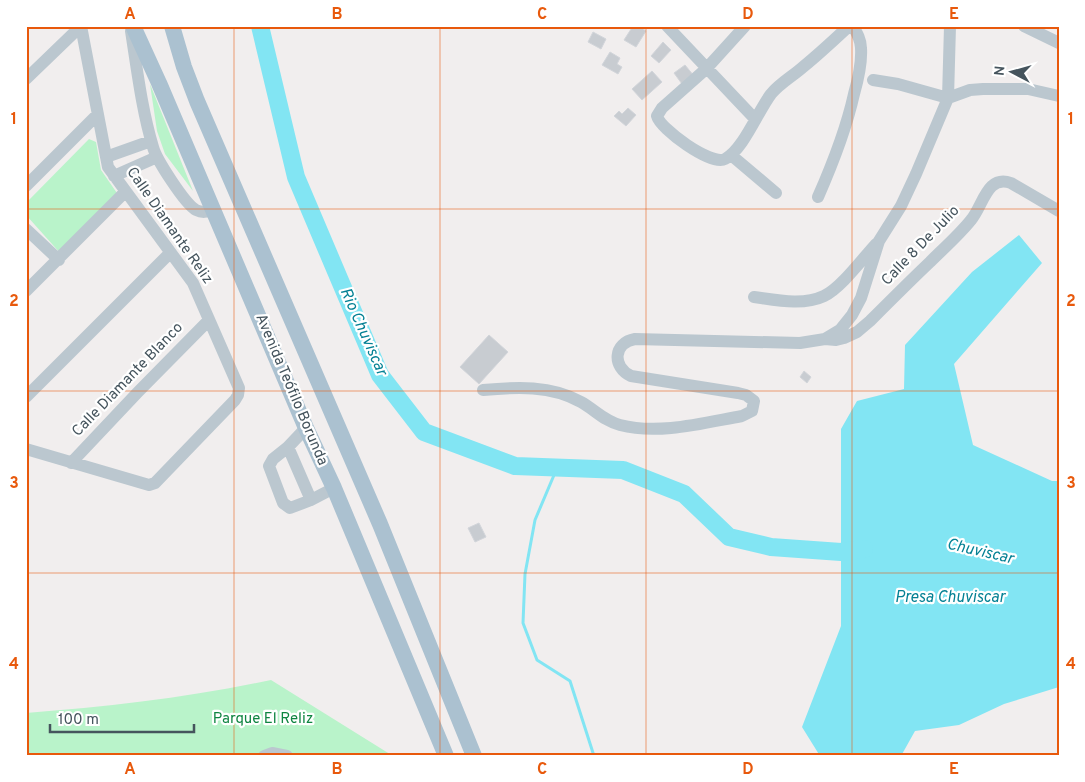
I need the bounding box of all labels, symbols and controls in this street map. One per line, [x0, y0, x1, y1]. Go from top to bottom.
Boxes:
text: A [124, 5, 136, 25]
text: B [331, 5, 343, 25]
text: C [537, 5, 547, 25]
text: D [742, 5, 754, 25]
text: E [949, 5, 959, 25]
north arrow [988, 48, 1038, 98]
text: N [992, 65, 1010, 77]
text: 1 [11, 110, 17, 130]
text: 1 [1068, 110, 1074, 130]
street label: Calle Diamante Reliz [122, 164, 216, 288]
street label: Calle 8 De Julio [878, 202, 964, 290]
water label: Rio Chuviscar [335, 285, 392, 381]
text: 2 [9, 292, 19, 312]
text: 2 [1066, 292, 1076, 312]
street label: Avenida Teófilo Borunda [250, 311, 332, 469]
street label: Calle Diamante Blanco [68, 319, 188, 441]
text: 3 [9, 474, 19, 494]
text: 3 [1066, 474, 1076, 494]
water label: Chuviscar [945, 535, 1017, 570]
water label: Presa Chuviscar [895, 588, 1007, 608]
text: 4 [9, 655, 19, 675]
text: 4 [1066, 655, 1076, 675]
scale bar [50, 702, 194, 734]
park label: Parque El Reliz [213, 710, 313, 729]
text: 100 m [58, 711, 99, 730]
text: A [124, 760, 136, 780]
text: B [331, 760, 343, 780]
text: C [537, 760, 547, 780]
text: D [742, 760, 754, 780]
text: E [949, 760, 959, 780]

